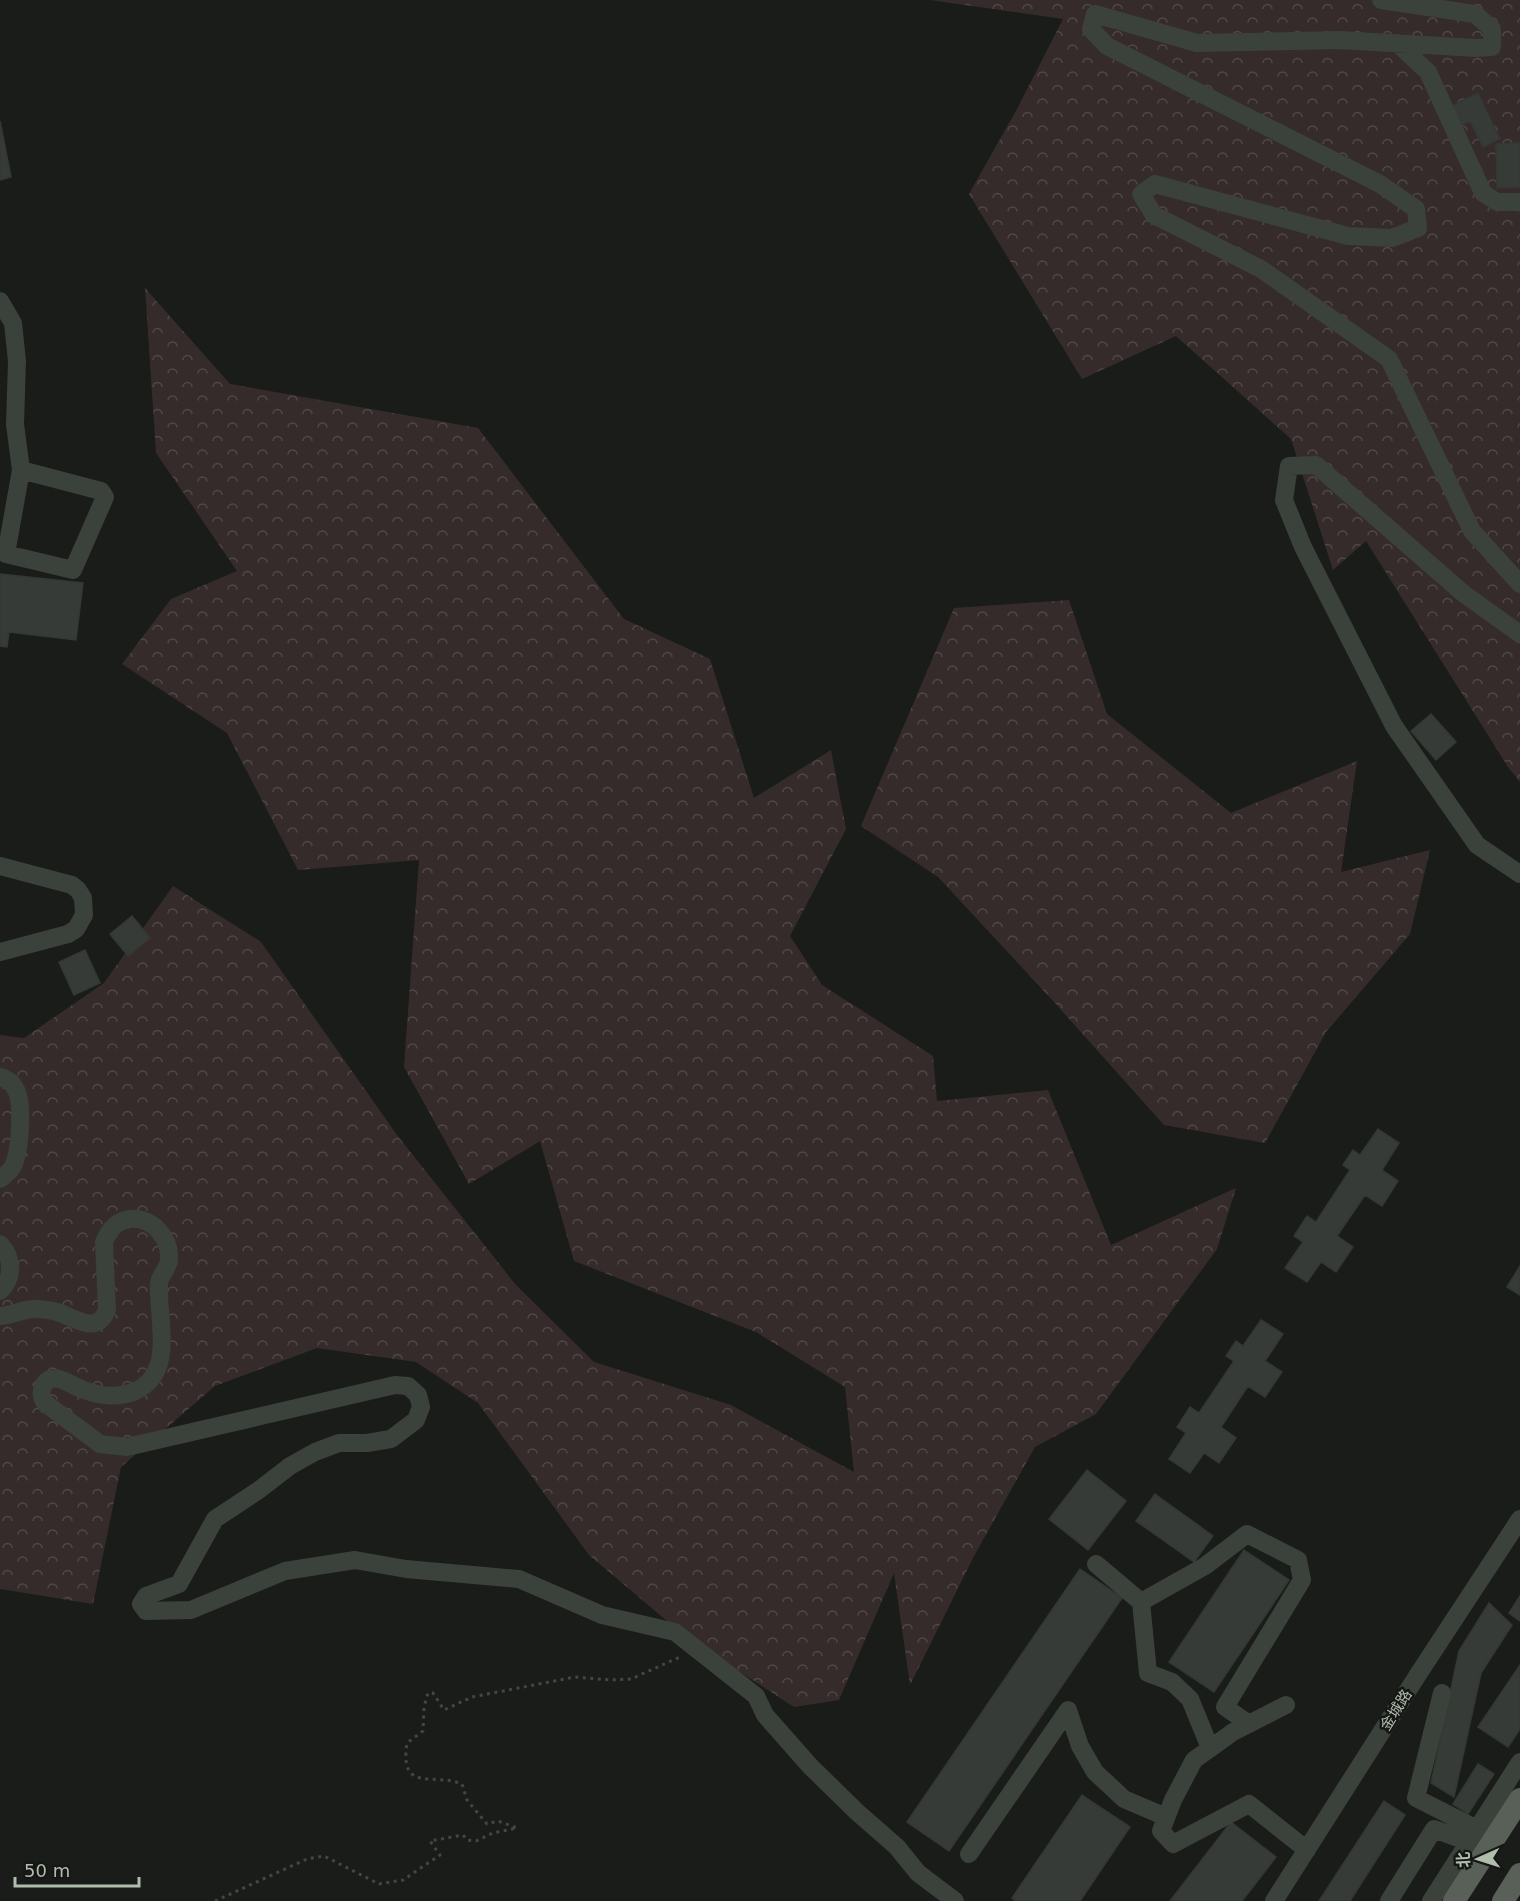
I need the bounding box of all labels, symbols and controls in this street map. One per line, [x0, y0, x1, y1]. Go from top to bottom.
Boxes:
street label: 金城路 [1376, 1686, 1416, 1734]
north arrow [1448, 1829, 1508, 1889]
scale bar [15, 1850, 140, 1888]
text: 北 [1454, 1851, 1473, 1868]
text: 50 m [24, 1860, 70, 1881]

